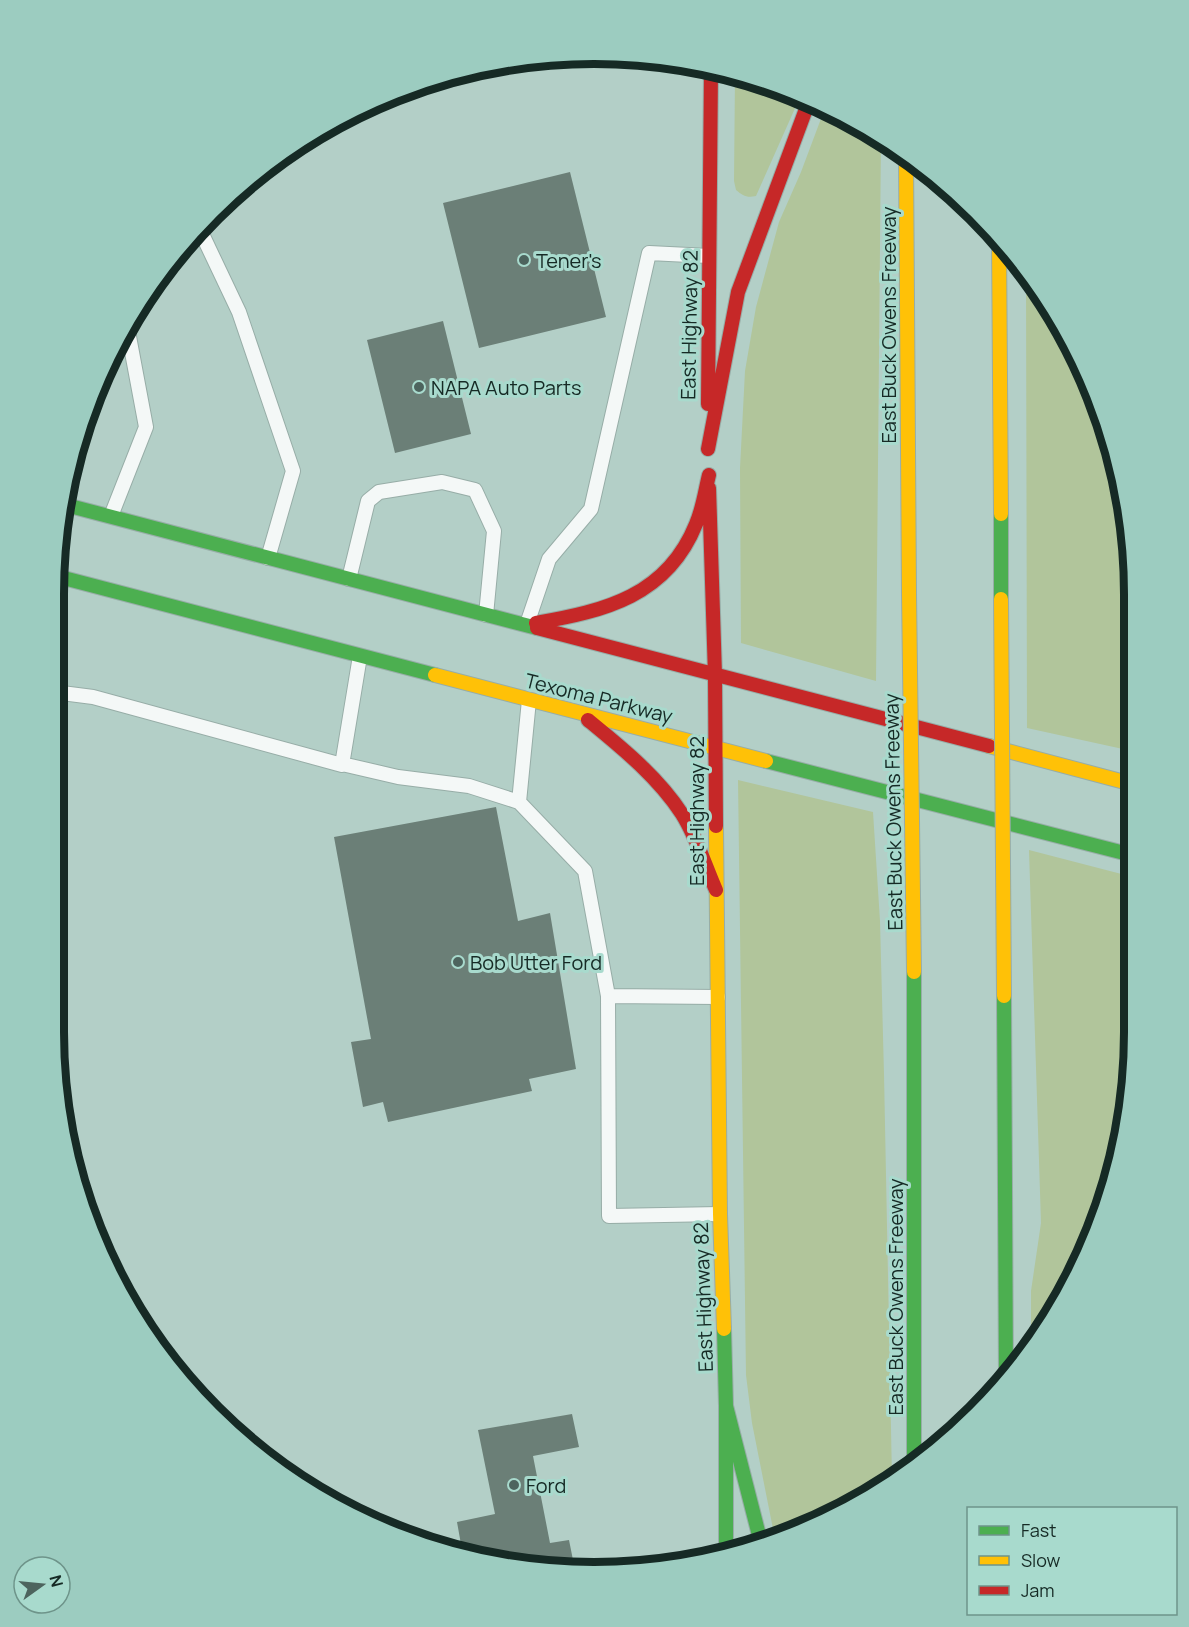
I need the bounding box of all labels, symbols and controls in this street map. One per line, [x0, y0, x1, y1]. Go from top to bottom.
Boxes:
street label: East Buck Owens Freeway [875, 206, 902, 444]
place label: Tener's [536, 247, 602, 274]
street label: East Highway 82 [674, 250, 704, 400]
marker: Tener's [517, 253, 531, 267]
place label: NAPA Auto Parts [431, 374, 582, 401]
marker: NAPA Auto Parts [412, 380, 426, 394]
street label: Texoma Parkway [522, 667, 676, 730]
street label: East Buck Owens Freeway [877, 693, 909, 931]
street label: East Highway 82 [683, 736, 710, 886]
place label: Bob Utter Ford [470, 949, 602, 976]
marker: Bob Utter Ford [451, 955, 465, 969]
street label: East Buck Owens Freeway [882, 1178, 909, 1416]
street label: East Highway 82 [687, 1222, 719, 1372]
place label: Ford [526, 1472, 566, 1499]
marker: Ford [507, 1478, 521, 1492]
legend [967, 1507, 1177, 1615]
text: Fast [1021, 1518, 1056, 1542]
text: Slow [1021, 1548, 1061, 1572]
north arrow [12, 1555, 72, 1615]
text: N [44, 1573, 69, 1590]
text: Jam [1021, 1578, 1055, 1602]

